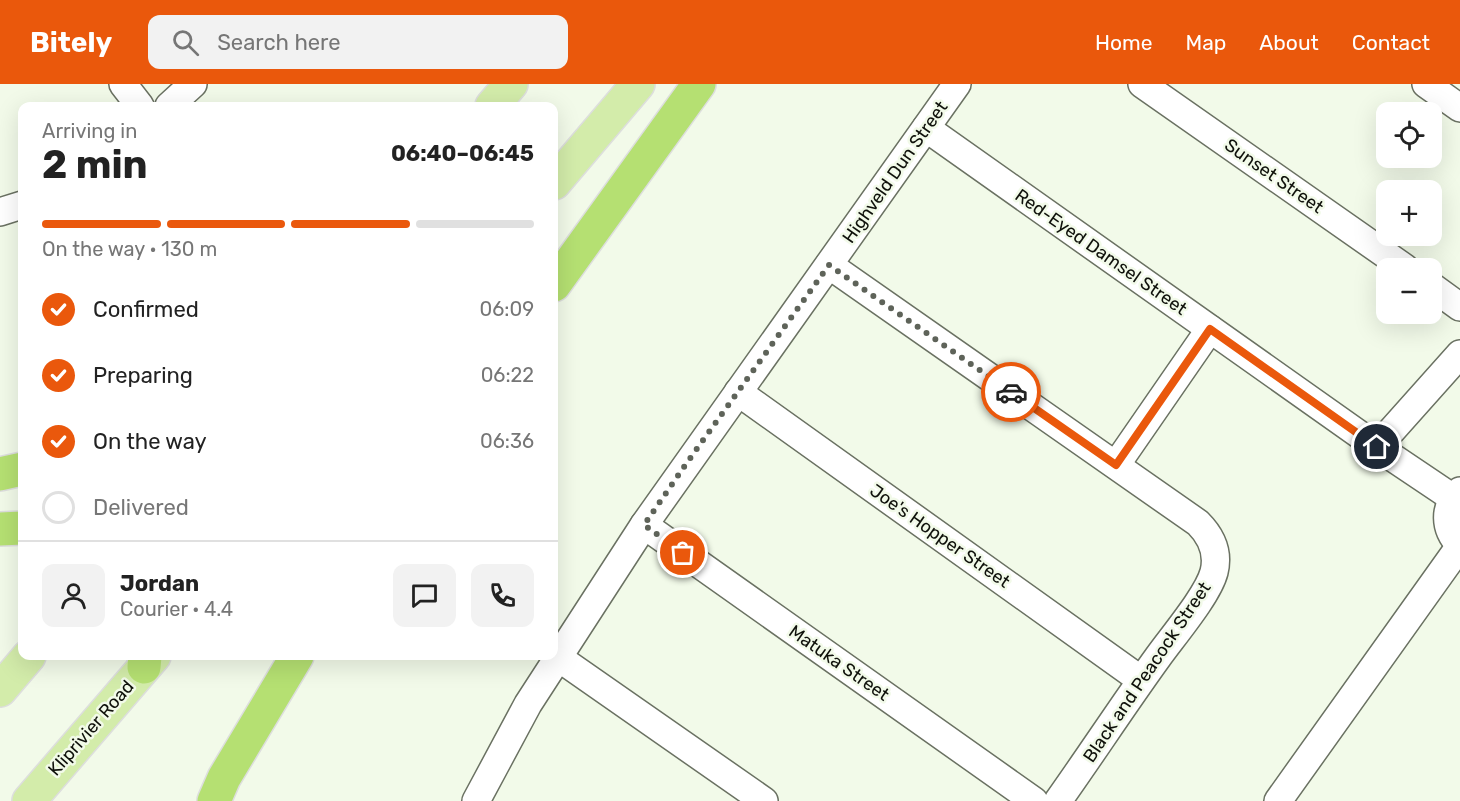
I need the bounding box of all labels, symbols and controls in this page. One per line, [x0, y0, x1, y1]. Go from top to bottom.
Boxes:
search box [148, 15, 568, 69]
text: Bitely [30, 26, 112, 59]
icon: search [169, 26, 202, 59]
text: Search here [217, 29, 341, 56]
text: Home [1095, 30, 1152, 55]
text: Map [1185, 30, 1226, 55]
text: About [1259, 30, 1319, 55]
text: Contact [1352, 30, 1430, 55]
street label: Highveld Dun Street [838, 97, 952, 247]
map controls [1376, 102, 1442, 324]
button: locate [1376, 102, 1442, 168]
text: Arriving in [42, 119, 137, 143]
street label: Sunset Street [1220, 134, 1328, 218]
text: 06:40–06:45 [391, 140, 534, 167]
text: 2 min [42, 142, 148, 188]
button: + [1376, 180, 1442, 246]
street label: Red-Eyed Damsel Street [1011, 184, 1191, 320]
text: On the way · 130 m [42, 237, 217, 261]
button: − [1376, 258, 1442, 324]
icon: check [42, 293, 75, 326]
text: Confirmed [93, 296, 199, 323]
text: 06:09 [480, 297, 534, 321]
icon: check [42, 359, 75, 392]
text: Preparing [93, 362, 193, 389]
courier [981, 362, 1041, 422]
text: 06:22 [481, 363, 534, 387]
icon: car [995, 376, 1028, 409]
pin [1351, 421, 1402, 472]
icon: check [42, 425, 75, 458]
text: On the way [93, 428, 207, 455]
text: 06:36 [480, 429, 534, 453]
icon: home [1360, 430, 1393, 463]
street label: Joe's Hopper Street [866, 479, 1014, 593]
text: Delivered [93, 494, 189, 521]
pin [657, 527, 708, 578]
icon: bag [666, 536, 699, 569]
button: person [42, 564, 105, 627]
button: chat [393, 564, 456, 627]
button: phone [471, 564, 534, 627]
text: Jordan [120, 570, 199, 597]
street label: Black and Peacock Street [1078, 578, 1216, 766]
text: Courier · 4.4 [120, 597, 233, 621]
street label: Matuka Street [785, 620, 893, 706]
street label: Kliprivier Road [44, 676, 138, 780]

